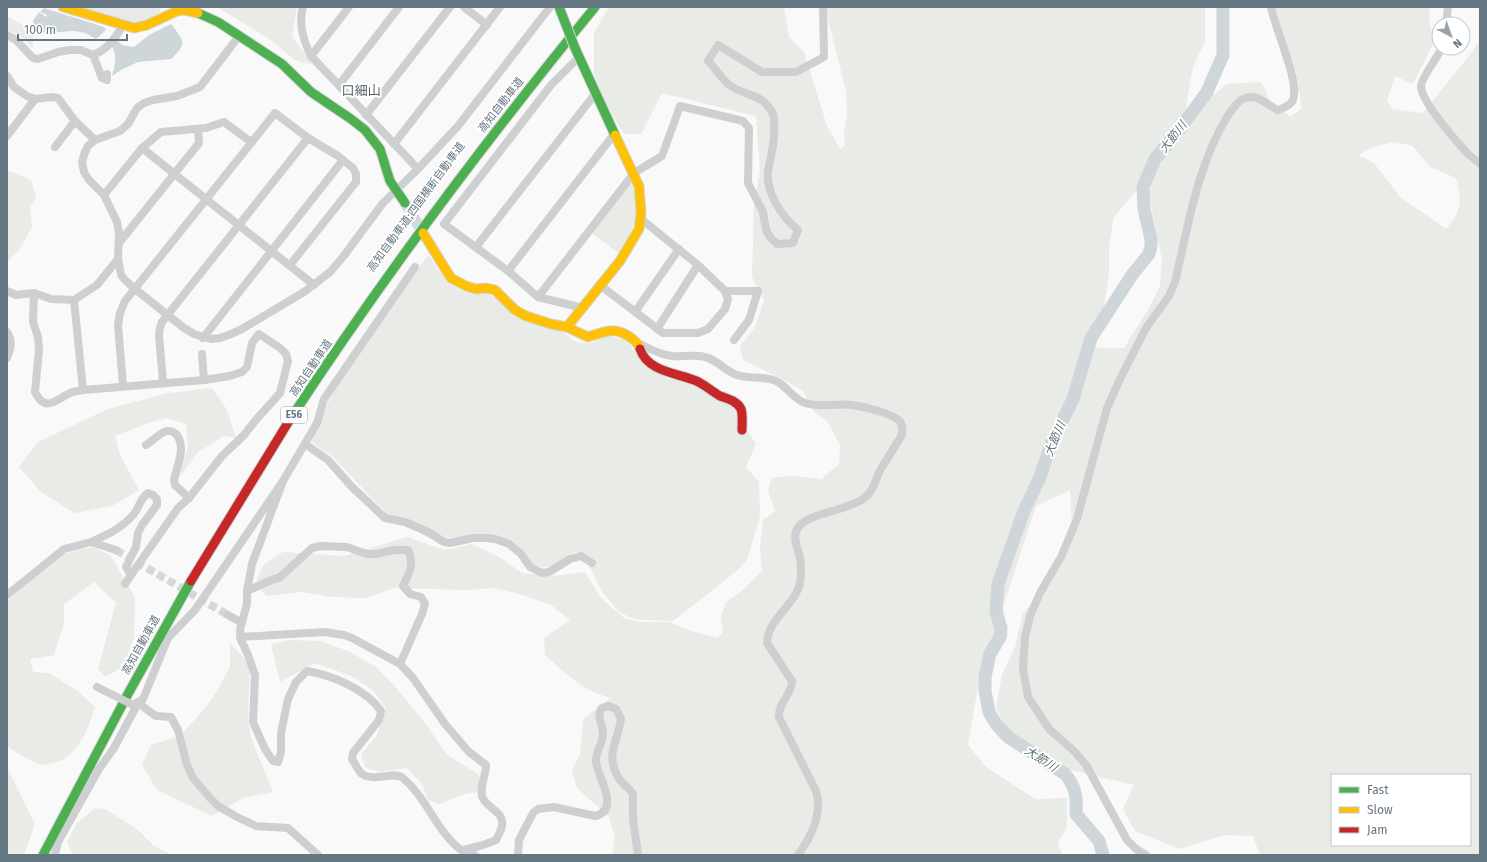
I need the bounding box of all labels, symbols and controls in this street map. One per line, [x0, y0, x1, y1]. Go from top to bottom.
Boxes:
scale bar [18, 16, 127, 42]
north arrow [1431, 16, 1471, 56]
text: 100 m [24, 23, 56, 37]
text: N [1450, 36, 1464, 50]
street label: 高知自動車道 [476, 75, 526, 135]
district label: 口細山 [341, 83, 381, 98]
water label: 大節川 [1156, 117, 1191, 155]
street label: 高知自動車道;四国横断自動車道 [365, 140, 467, 274]
street label: 高知自動車道 [287, 337, 335, 399]
road number: E56 [281, 407, 307, 423]
water label: 大節川 [1042, 418, 1069, 458]
street label: 高知自動車道 [119, 613, 163, 677]
water label: 大節川 [1022, 743, 1062, 776]
legend [1331, 774, 1471, 846]
text: Fast [1367, 783, 1389, 797]
text: Slow [1367, 803, 1393, 817]
text: Jam [1367, 823, 1387, 837]

